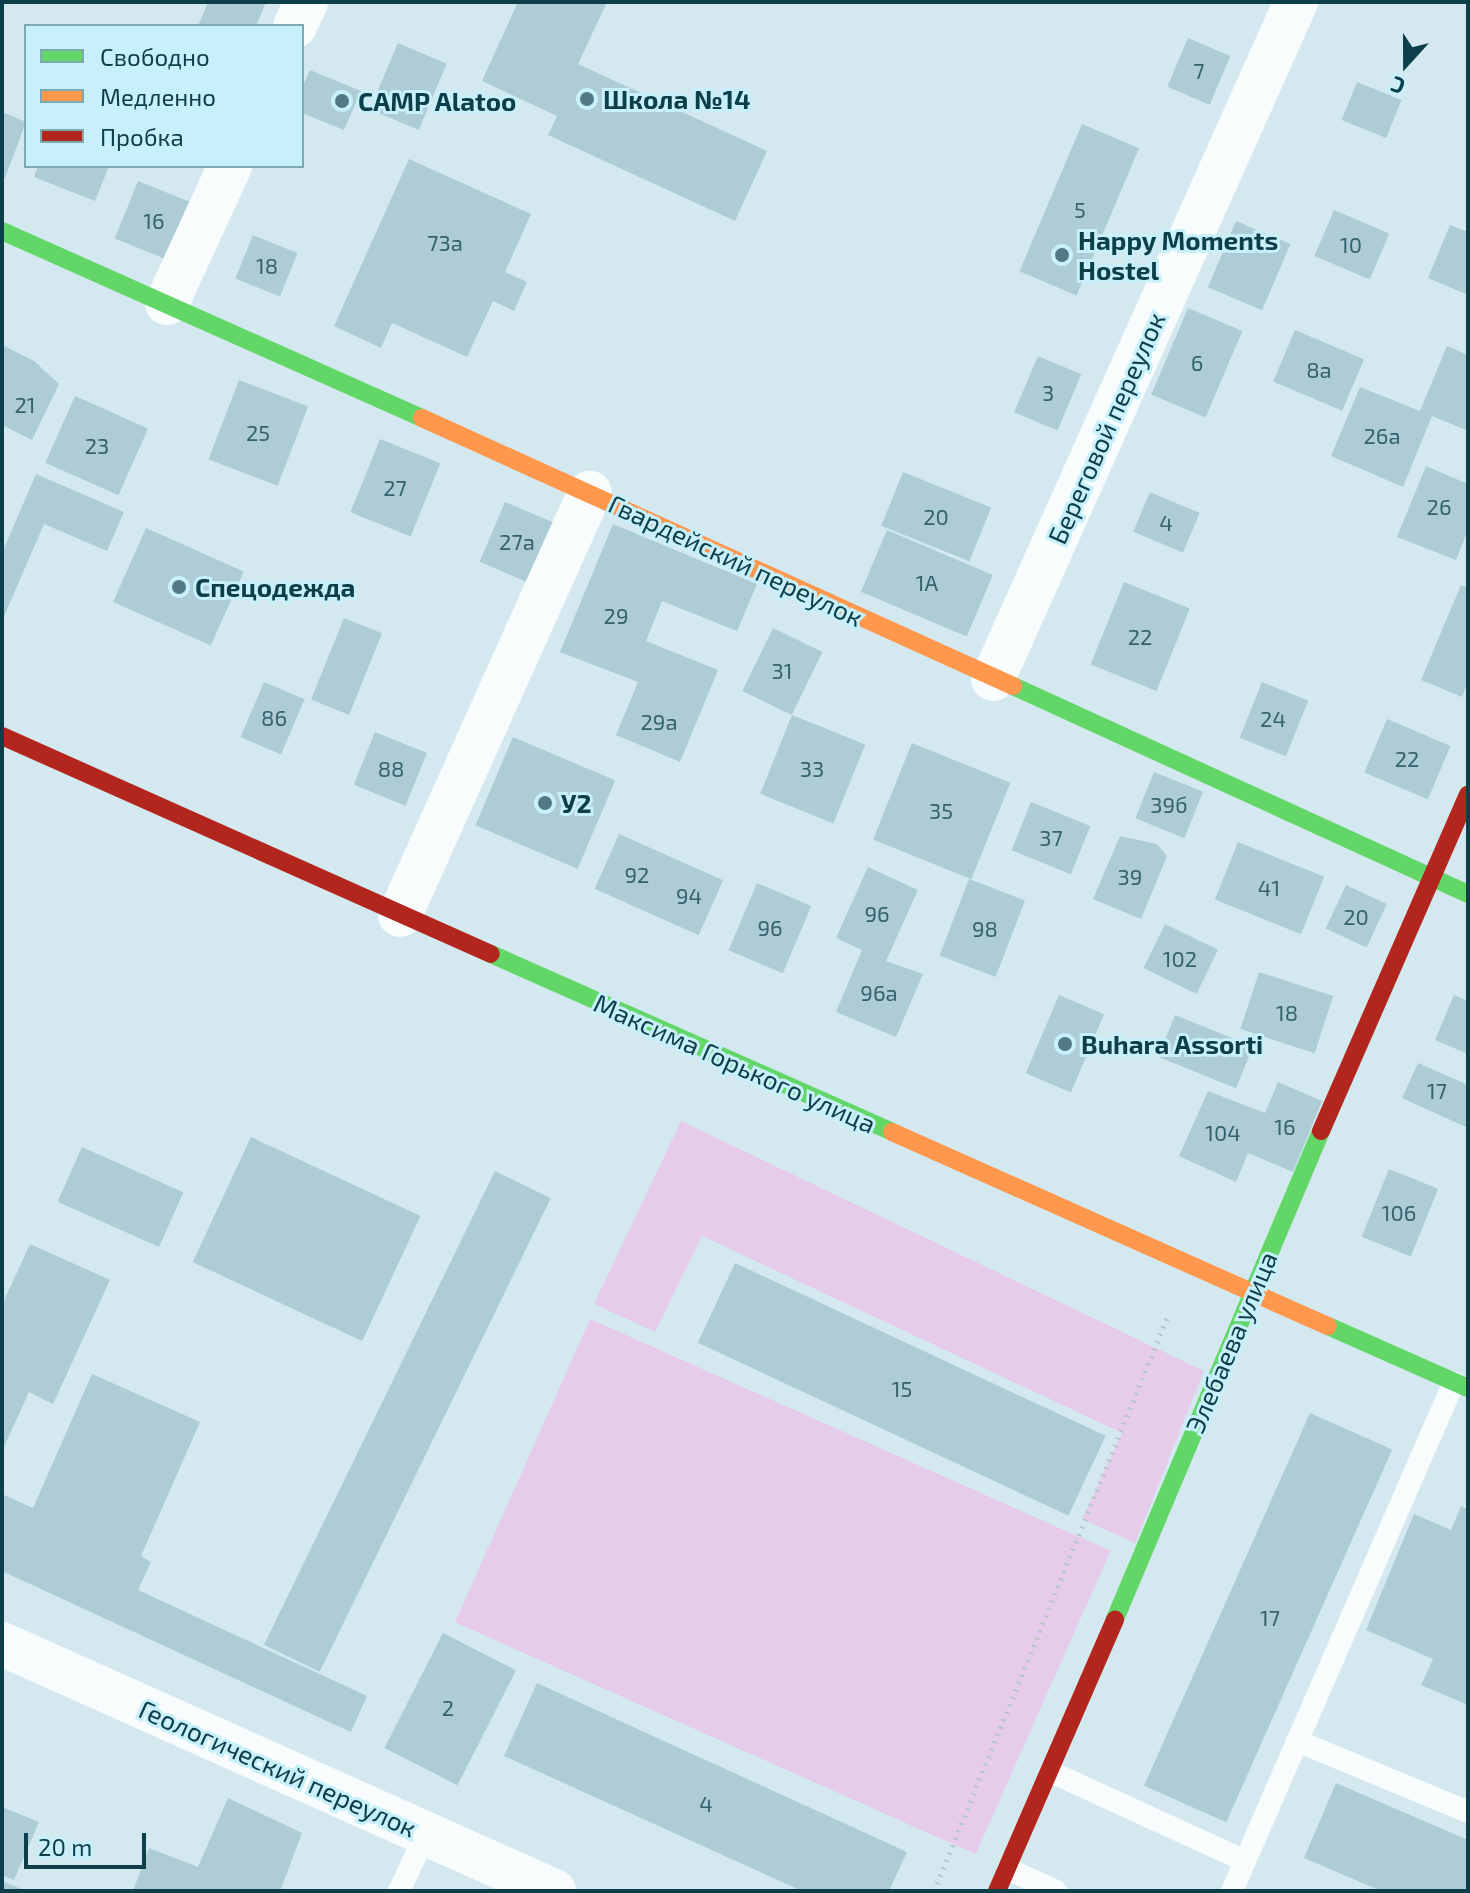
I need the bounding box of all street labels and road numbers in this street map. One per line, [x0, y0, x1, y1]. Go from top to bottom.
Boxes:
street label: Береговой переулок [1041, 307, 1171, 549]
street label: Гвардейский переулок [604, 487, 868, 633]
street label: Максима Горького улица [589, 987, 881, 1139]
street label: Элебаева улица [1179, 1247, 1283, 1437]
street label: Геологический переулок [135, 1693, 421, 1843]

